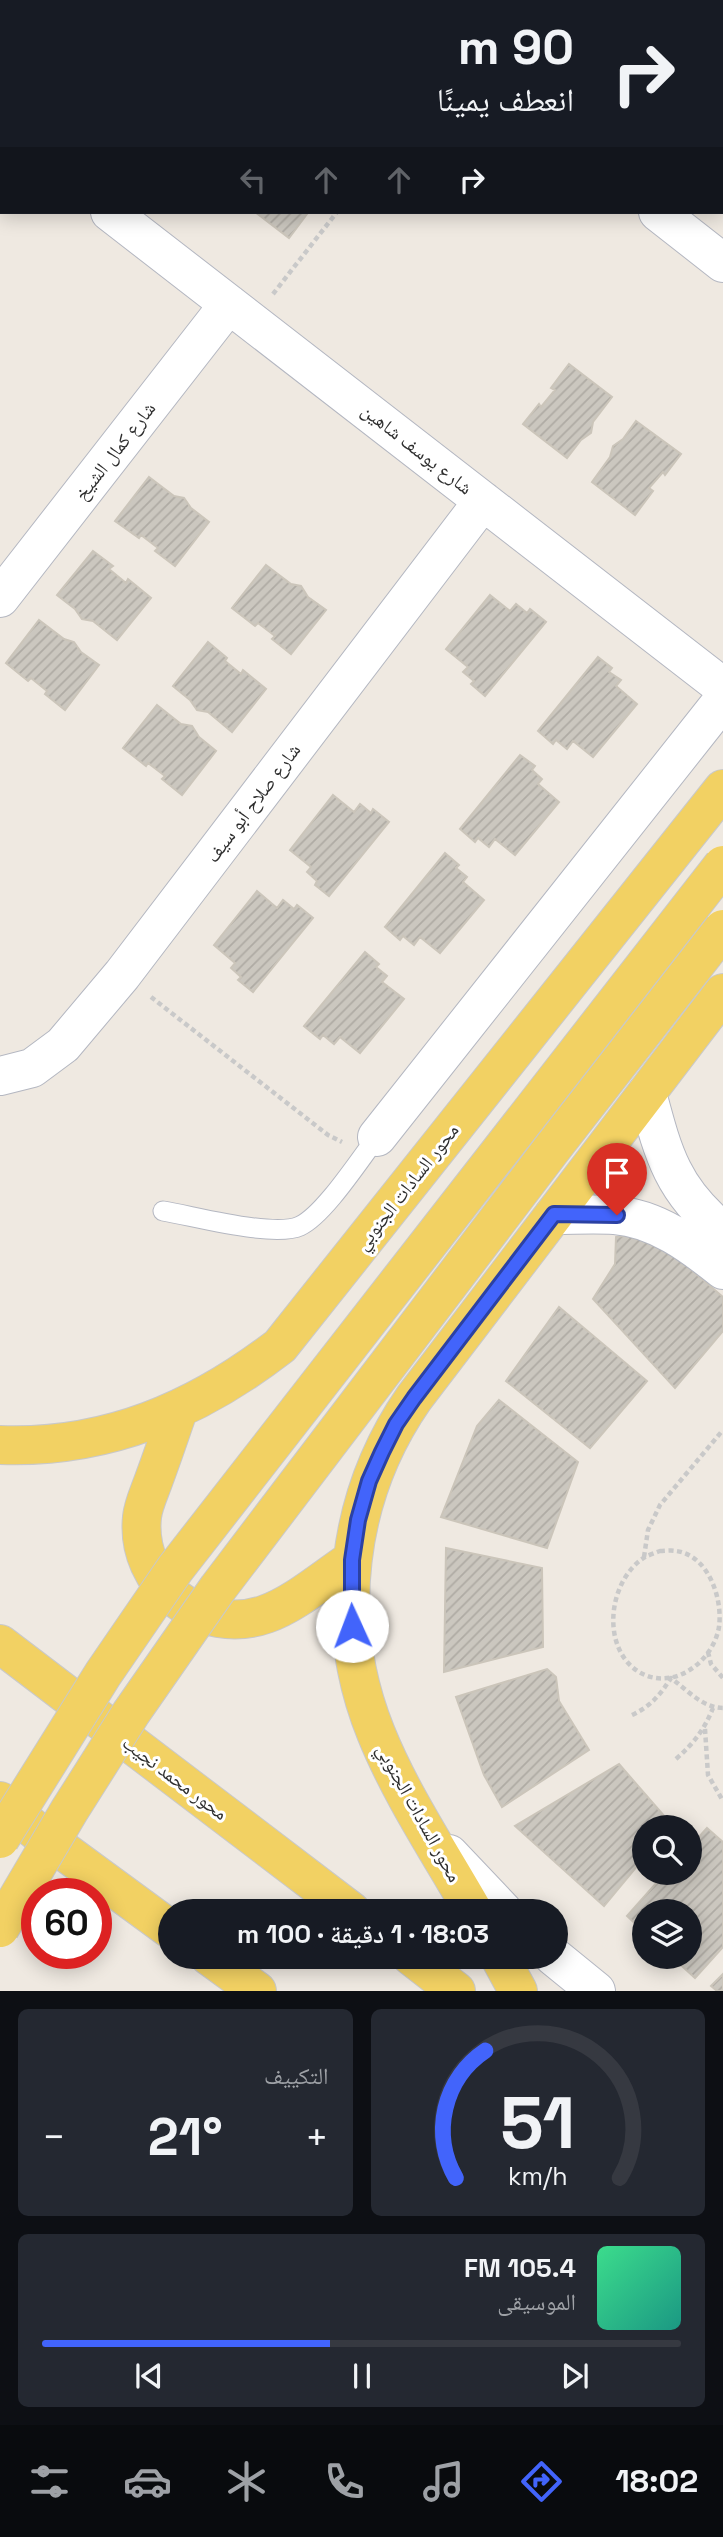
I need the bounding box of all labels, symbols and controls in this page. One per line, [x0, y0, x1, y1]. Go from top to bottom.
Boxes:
text: 90 m [458, 16, 574, 78]
icon: right [598, 28, 689, 119]
text: انعطف يمينًا [437, 80, 574, 120]
icon: left [234, 161, 272, 199]
icon: ahead [307, 161, 345, 199]
icon: ahead [380, 161, 418, 199]
icon: right [453, 161, 491, 199]
street label: شارع كمال الشيخ [69, 397, 161, 505]
street label: شارع يوسف شاهين [356, 398, 478, 500]
street label: شارع صلاح أبو سيف [200, 738, 306, 868]
street label: محور السادات الجنوبي [350, 1119, 467, 1257]
pin [587, 1143, 647, 1215]
icon: arrive [598, 1154, 636, 1192]
position arrow [315, 1589, 389, 1663]
street label: محور محمد نجيب [117, 1730, 233, 1826]
street label: محور السادات الجنوبي [368, 1739, 467, 1888]
map controls [632, 1815, 702, 1969]
button: search [632, 1815, 702, 1885]
speed limit sign: 60 [21, 1878, 112, 1969]
button: layers [632, 1899, 702, 1969]
text: 18:03 · 1 دقيقة · 100 m [237, 1917, 489, 1951]
text: التكييف [264, 2061, 329, 2091]
text: 51 [500, 2077, 575, 2170]
text: 21° [148, 2104, 223, 2170]
text: − [42, 2113, 66, 2161]
text: + [305, 2113, 328, 2161]
text: km/h [508, 2160, 568, 2192]
text: 105.4 FM [464, 2251, 576, 2285]
text: الموسيقى [497, 2287, 576, 2317]
icon: previous [130, 2357, 168, 2395]
icon: pause [343, 2357, 381, 2395]
icon: next [556, 2357, 594, 2395]
icon: filters [25, 2457, 74, 2506]
icon: car [123, 2457, 172, 2506]
icon: climate [222, 2457, 271, 2506]
icon: phone [320, 2457, 369, 2506]
icon: music [419, 2457, 468, 2506]
icon: directions [517, 2457, 566, 2506]
text: 18:02 [615, 2461, 698, 2501]

